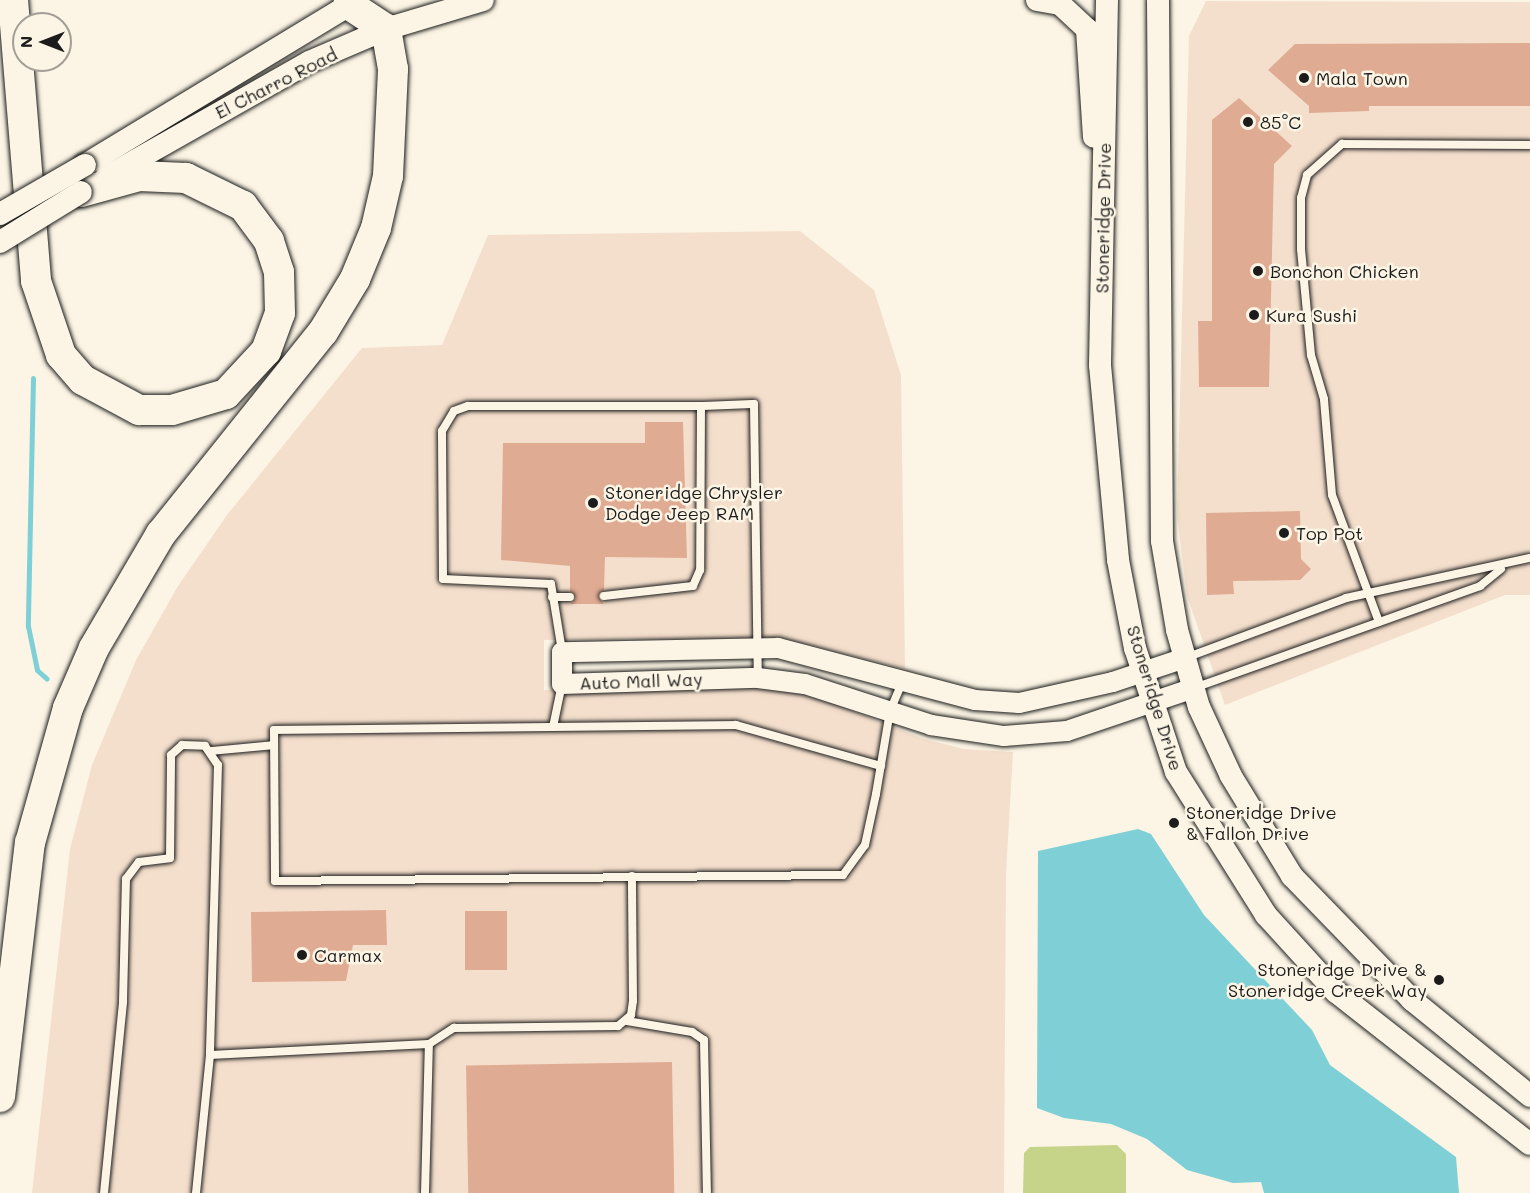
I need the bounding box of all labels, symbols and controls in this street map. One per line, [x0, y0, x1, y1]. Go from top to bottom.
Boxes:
north arrow [12, 12, 72, 72]
text: N [15, 36, 36, 48]
street label: El Charro Road [211, 43, 341, 123]
place label: Mala Town [1316, 67, 1408, 89]
marker: Mala Town [1297, 71, 1311, 85]
place label: 85°C [1260, 111, 1301, 133]
marker: 85°C [1241, 115, 1255, 129]
street label: Stoneridge Drive [1091, 142, 1115, 294]
place label: Bonchon Chicken [1270, 260, 1419, 282]
marker: Bonchon Chicken [1251, 264, 1265, 278]
place label: Kura Sushi [1266, 304, 1357, 326]
marker: Kura Sushi [1247, 308, 1261, 322]
place label: Stoneridge Chrysler Dodge Jeep RAM [605, 482, 783, 524]
marker: Stoneridge Chrysler Dodge Jeep RAM [586, 496, 600, 510]
place label: Top Pot [1296, 522, 1363, 544]
marker: Top Pot [1277, 526, 1291, 540]
street label: Stoneridge Drive [1123, 623, 1187, 773]
street label: Auto Mall Way [579, 668, 703, 694]
place label: Stoneridge Drive & Fallon Drive [1186, 802, 1337, 844]
marker: Stoneridge Drive & Fallon Drive [1167, 816, 1181, 830]
place label: Carmax [314, 944, 382, 966]
marker: Carmax [295, 948, 309, 962]
place label: Stoneridge Drive & Stoneridge Creek Way [1228, 959, 1427, 1002]
marker: Stoneridge Drive & Stoneridge Creek Way [1432, 973, 1446, 987]

